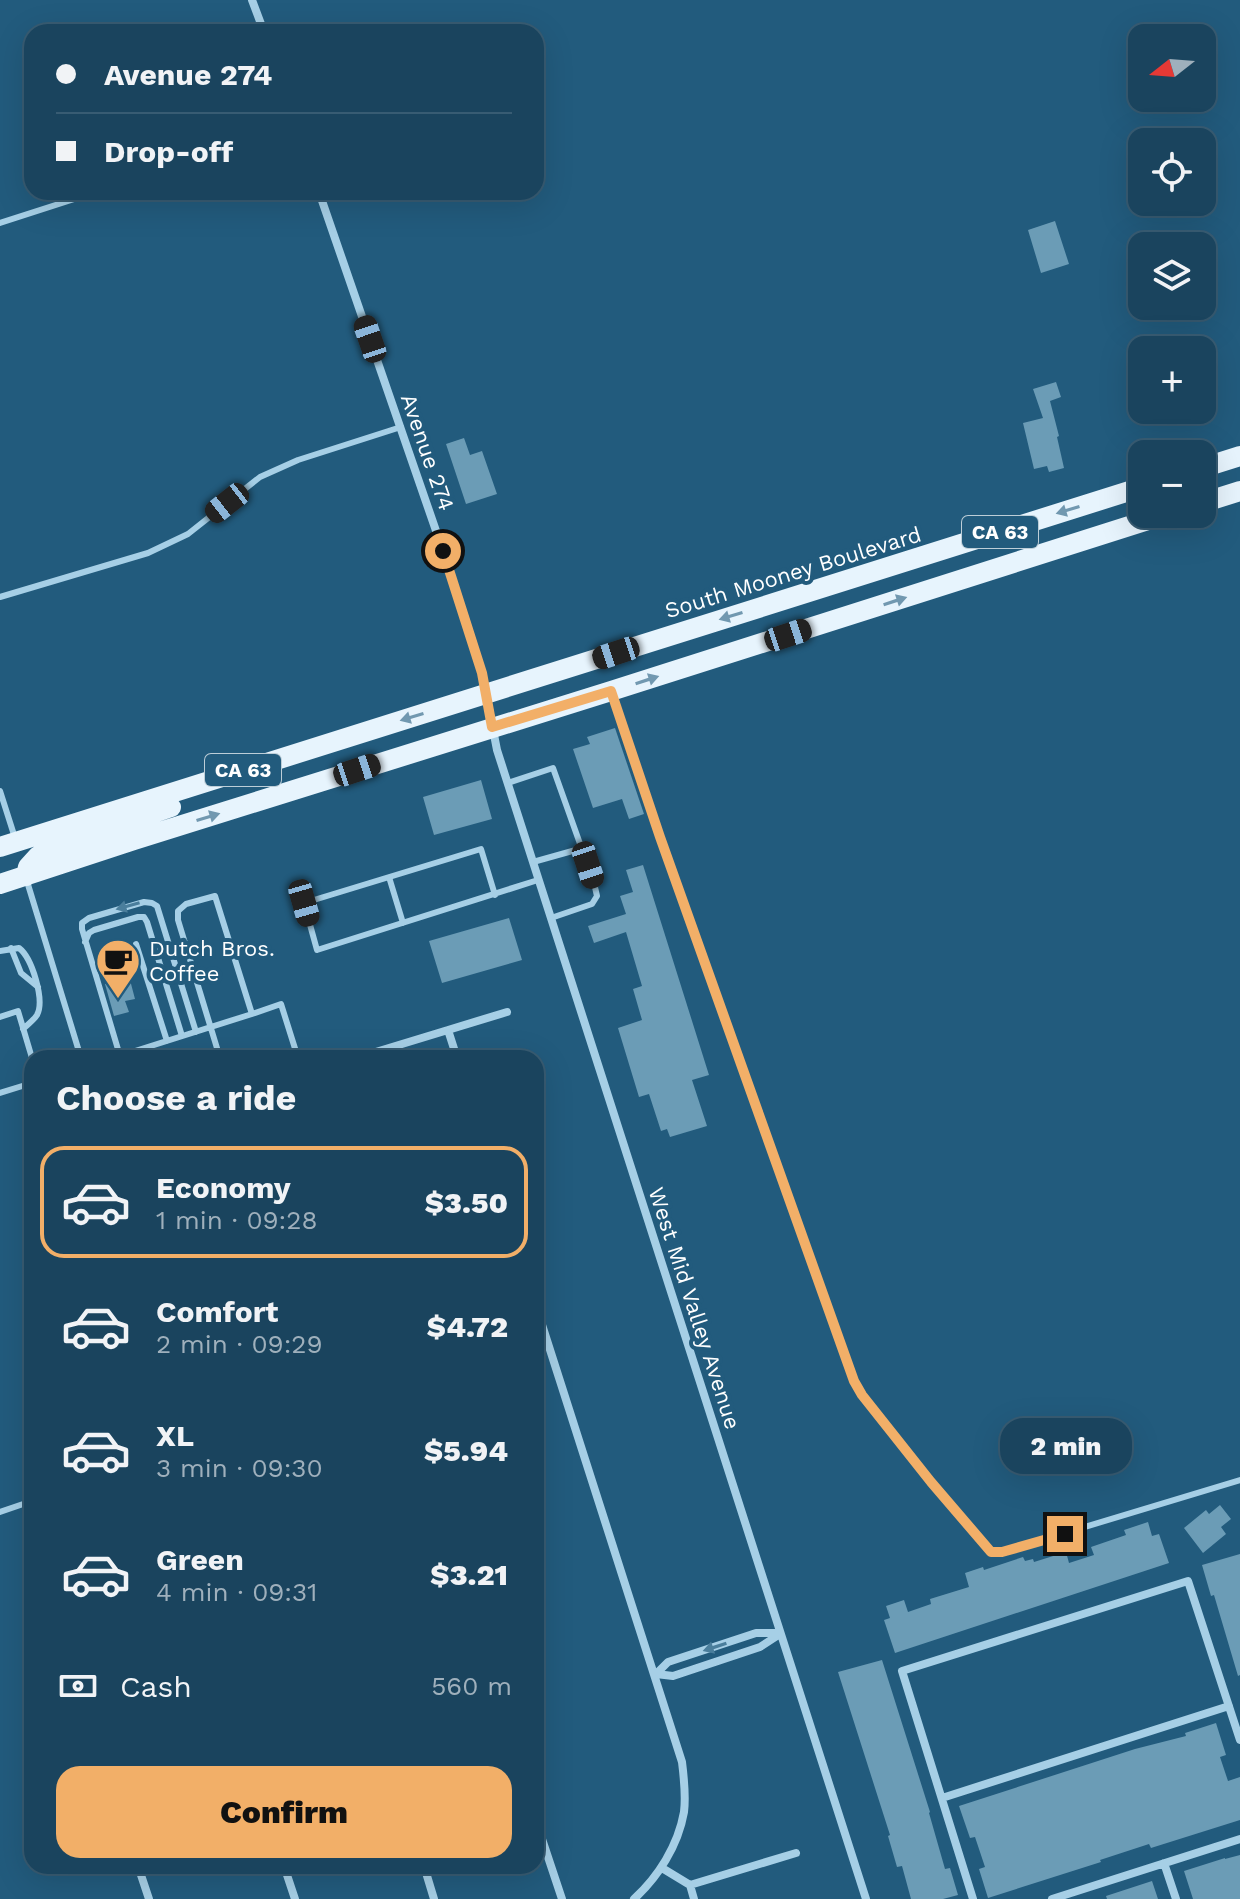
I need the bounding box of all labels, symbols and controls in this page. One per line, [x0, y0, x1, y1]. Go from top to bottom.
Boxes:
north arrow [1128, 24, 1216, 112]
map controls [1128, 24, 1216, 528]
text: Avenue 274 [104, 57, 272, 92]
button: locate [1128, 128, 1216, 216]
text: Drop-off [104, 134, 233, 169]
button: layers [1128, 232, 1216, 320]
car [351, 312, 389, 366]
button: + [1128, 336, 1216, 424]
street label: Avenue 274 [396, 390, 459, 514]
button: − [1128, 440, 1216, 528]
car [201, 479, 253, 527]
one-way arrow [1055, 505, 1079, 517]
road number: CA 63 [962, 516, 1038, 548]
street label: South Mooney Boulevard [662, 522, 924, 623]
route start [425, 533, 461, 569]
one-way arrow [883, 594, 907, 606]
one-way arrow [718, 611, 742, 623]
car [761, 616, 815, 654]
car [589, 634, 643, 672]
one-way arrow [635, 673, 659, 685]
one-way arrow [399, 712, 423, 724]
car [330, 751, 384, 789]
road number: CA 63 [205, 754, 281, 786]
one-way arrow [197, 810, 221, 822]
car [569, 838, 607, 892]
car [286, 877, 322, 929]
one-way arrow [115, 901, 140, 913]
place label: Dutch Bros. Coffee [149, 936, 275, 986]
cafe icon: Dutch Bros. Coffee [94, 937, 142, 1000]
text: Choose a ride [56, 1077, 296, 1119]
icon: car [60, 1166, 132, 1238]
text: Economy [156, 1170, 291, 1205]
street label: West Mid Valley Avenue [644, 1184, 745, 1432]
text: $3.50 [425, 1185, 508, 1220]
text: 1 min · 09:28 [156, 1205, 318, 1235]
icon: car [60, 1290, 132, 1362]
text: Comfort [156, 1294, 278, 1329]
text: $4.72 [427, 1309, 508, 1344]
text: 2 min · 09:29 [156, 1329, 323, 1359]
icon: car [60, 1414, 132, 1486]
text: XL [156, 1418, 194, 1453]
callout: 2 min [999, 1418, 1131, 1474]
text: 2 min [1031, 1431, 1101, 1461]
text: $5.94 [424, 1433, 508, 1468]
text: 3 min · 09:30 [156, 1453, 323, 1483]
route end [1047, 1516, 1083, 1552]
icon: car [60, 1538, 132, 1610]
text: Green [156, 1542, 244, 1577]
text: $3.21 [430, 1557, 508, 1592]
text: 4 min · 09:31 [156, 1577, 317, 1607]
one-way arrow [703, 1641, 727, 1653]
icon: cash [56, 1664, 100, 1708]
text: Cash [120, 1669, 192, 1704]
text: 560 m [431, 1671, 512, 1701]
button: Confirm [56, 1766, 512, 1858]

